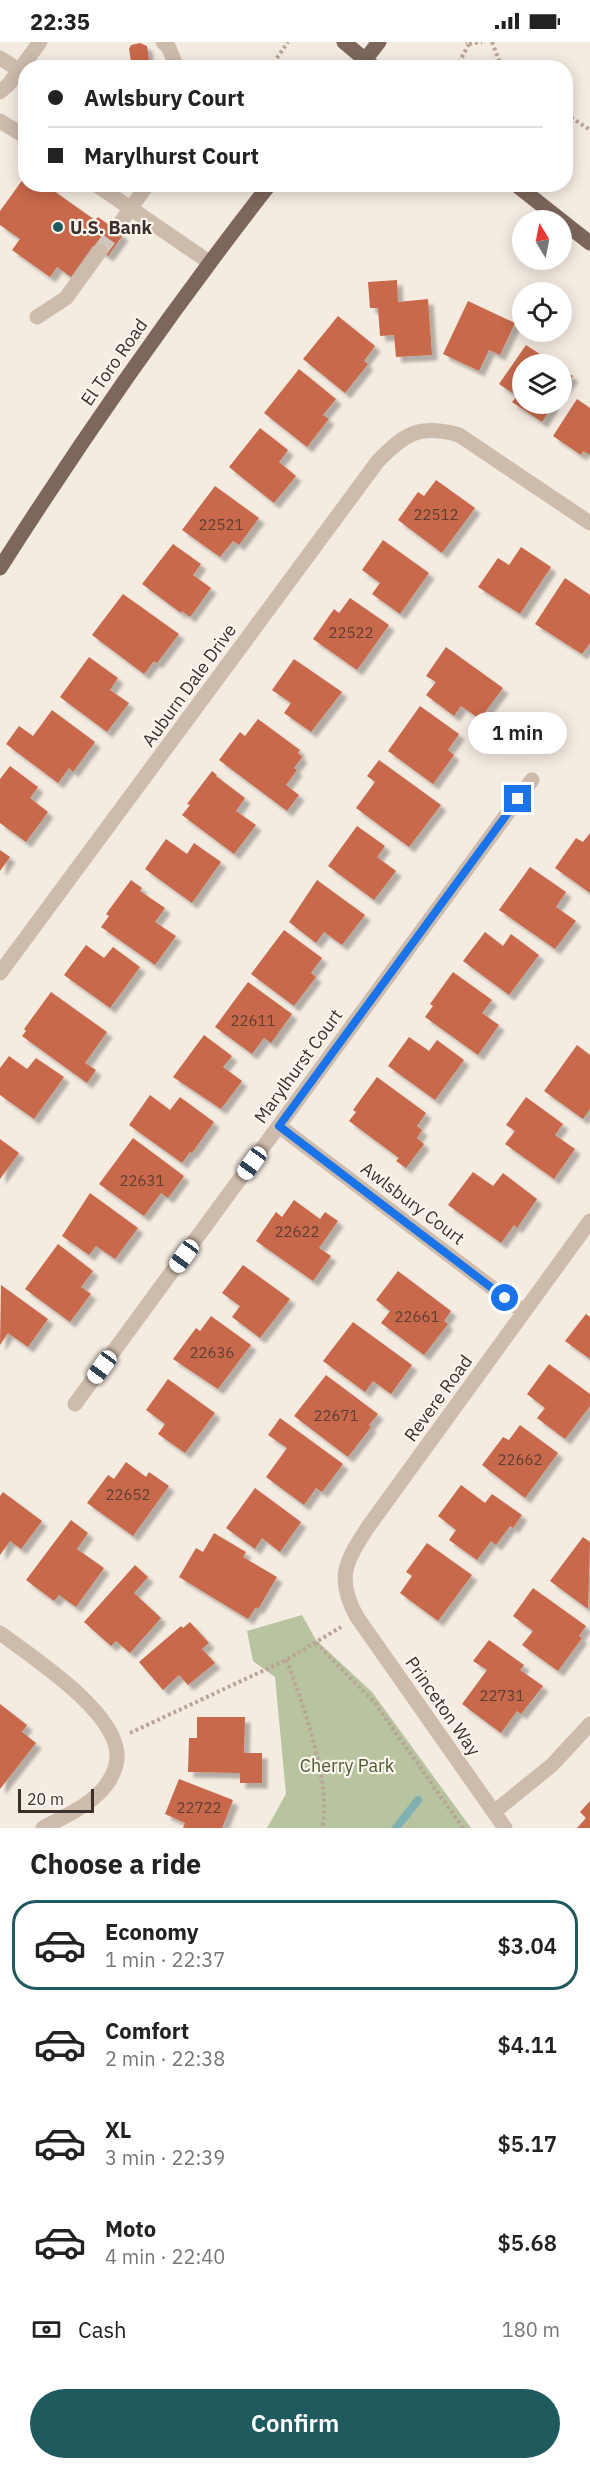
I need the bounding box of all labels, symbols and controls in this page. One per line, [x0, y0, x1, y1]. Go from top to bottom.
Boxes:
text: 22:35 [30, 7, 90, 36]
text: Awlsbury Court [84, 83, 245, 112]
text: Marylhurst Court [84, 141, 259, 170]
north arrow [512, 210, 572, 270]
map controls [512, 210, 572, 414]
place label: U.S. Bank [70, 216, 152, 239]
marker: U.S. Bank [51, 220, 65, 234]
button: locate [512, 282, 572, 342]
street label: El Toro Road [76, 314, 152, 410]
button: layers [512, 354, 572, 414]
house number: 22512 [413, 505, 459, 524]
house number: 22521 [198, 515, 244, 534]
street label: Auburn Dale Drive [137, 619, 241, 751]
house number: 22522 [328, 623, 374, 642]
callout: 1 min [468, 712, 568, 754]
text: 1 min [492, 719, 543, 746]
route end [504, 785, 531, 812]
street label: Marylhurst Court [249, 1004, 347, 1128]
house number: 22611 [230, 1011, 276, 1030]
car [234, 1143, 270, 1183]
street label: Awlsbury Court [357, 1156, 469, 1250]
house number: 22631 [119, 1171, 165, 1190]
house number: 22622 [274, 1222, 320, 1241]
car [166, 1236, 202, 1276]
route start [491, 1284, 518, 1311]
house number: 22661 [394, 1307, 440, 1326]
house number: 22636 [189, 1343, 235, 1362]
car [84, 1347, 120, 1387]
street label: Revere Road [399, 1350, 477, 1446]
house number: 22671 [313, 1406, 359, 1425]
house number: 22662 [497, 1450, 543, 1469]
house number: 22652 [105, 1485, 151, 1504]
street label: Princeton Way [400, 1652, 486, 1760]
house number: 22731 [479, 1686, 525, 1705]
park label: Cherry Park [300, 1754, 395, 1777]
scale bar [18, 1786, 94, 1814]
text: 20 m [27, 1789, 64, 1809]
house number: 22722 [176, 1798, 222, 1817]
text: Choose a ride [30, 1846, 201, 1881]
text: Economy [105, 1917, 199, 1946]
icon: car [33, 1918, 87, 1972]
text: $3.04 [498, 1931, 557, 1960]
text: 1 min · 22:37 [105, 1946, 225, 1973]
text: Comfort [105, 2016, 189, 2045]
icon: car [33, 2017, 87, 2071]
text: $4.11 [498, 2030, 557, 2059]
text: 2 min · 22:38 [105, 2045, 225, 2072]
text: XL [105, 2115, 131, 2144]
icon: car [33, 2116, 87, 2170]
text: $5.17 [498, 2129, 557, 2158]
text: 3 min · 22:39 [105, 2144, 225, 2171]
text: Moto [105, 2214, 156, 2243]
icon: car [33, 2215, 87, 2269]
text: $5.68 [498, 2228, 557, 2257]
text: 4 min · 22:40 [105, 2243, 225, 2270]
icon: cash [30, 2313, 63, 2346]
text: Cash [78, 2315, 127, 2344]
text: 180 m [502, 2316, 560, 2343]
button: Confirm [30, 2389, 560, 2458]

